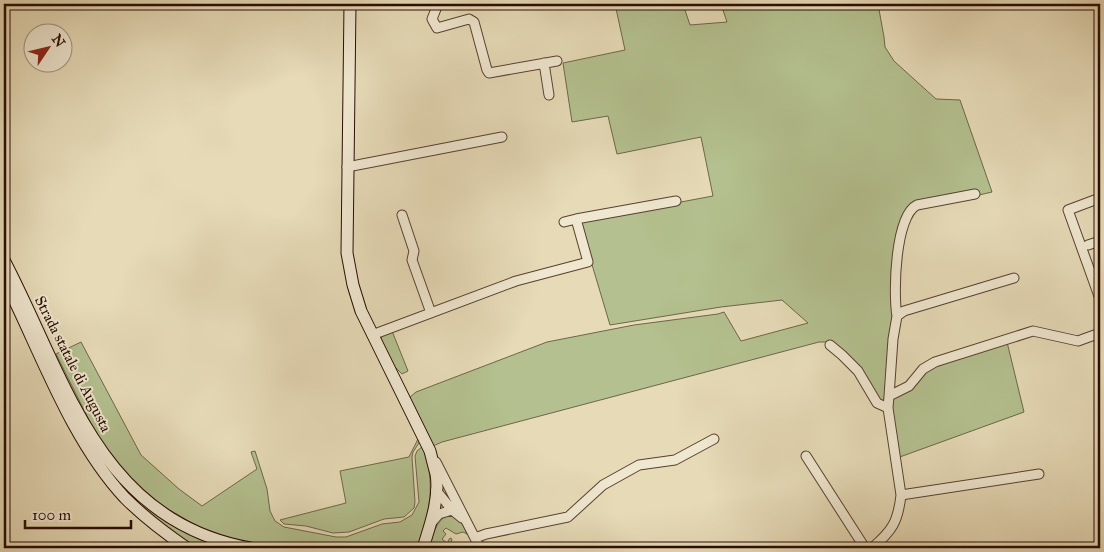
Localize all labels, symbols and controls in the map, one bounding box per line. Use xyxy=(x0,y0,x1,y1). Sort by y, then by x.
north arrow xyxy=(22,22,72,72)
text: N xyxy=(48,31,69,51)
street label: Strada statale di Augusta xyxy=(31,293,115,436)
scale bar xyxy=(25,497,131,529)
text: 100 m xyxy=(32,506,72,524)

